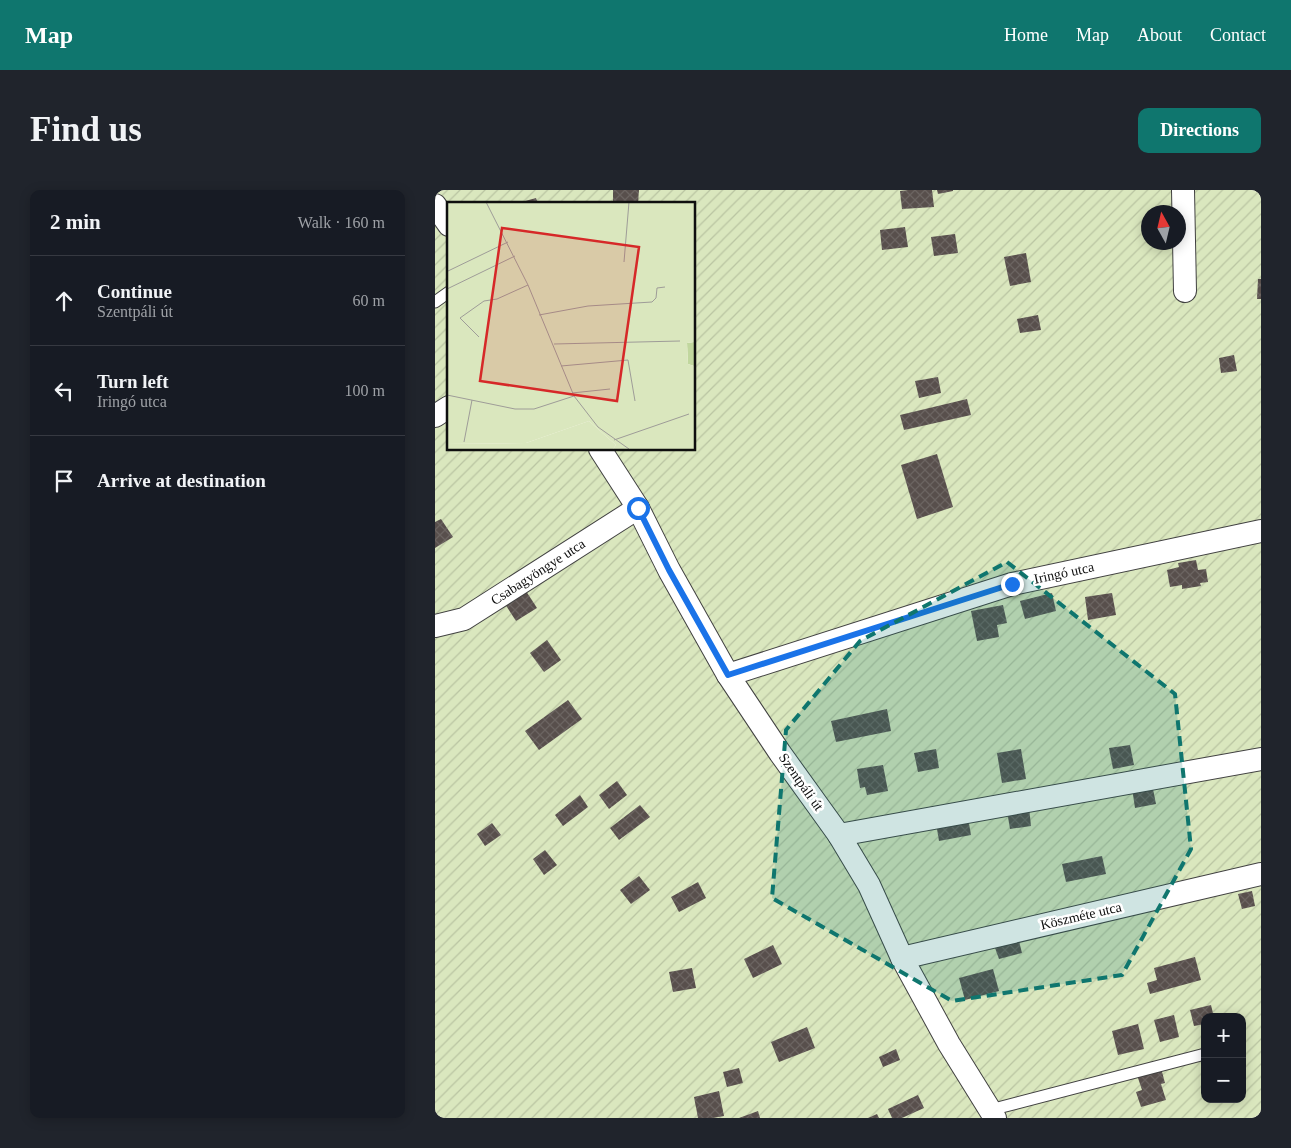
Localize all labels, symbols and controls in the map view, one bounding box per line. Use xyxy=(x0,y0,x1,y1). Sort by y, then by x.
text: Map xyxy=(25,22,73,48)
text: Home xyxy=(1004,25,1048,45)
text: Map xyxy=(1076,25,1109,45)
text: About xyxy=(1137,25,1182,45)
text: Contact xyxy=(1210,25,1266,45)
button: Directions xyxy=(1138,108,1261,153)
text: Find us xyxy=(30,110,142,149)
inset map xyxy=(447,202,695,450)
north arrow xyxy=(1141,205,1186,250)
text: 2 min xyxy=(50,210,101,234)
text: Walk · 160 m xyxy=(298,214,385,231)
text: Continue xyxy=(97,281,172,302)
icon: ahead xyxy=(50,287,78,315)
text: 60 m xyxy=(353,292,385,309)
text: Szentpáli út xyxy=(97,303,173,320)
text: Turn left xyxy=(97,371,169,392)
icon: left xyxy=(50,377,78,405)
text: 100 m xyxy=(345,382,385,399)
text: Iringó utca xyxy=(97,393,167,410)
icon: arrive xyxy=(50,467,78,495)
text: Arrive at destination xyxy=(97,470,266,491)
route start xyxy=(627,497,650,520)
street label: Csabagyöngye utca xyxy=(488,536,589,608)
street label: Iringó utca xyxy=(1033,559,1096,587)
route end xyxy=(1001,573,1024,596)
street label: Szentpáli út xyxy=(776,750,826,814)
street label: Köszméte utca xyxy=(1039,899,1124,933)
map controls xyxy=(1201,1013,1246,1103)
button: + xyxy=(1201,1013,1246,1058)
button: − xyxy=(1201,1058,1246,1103)

